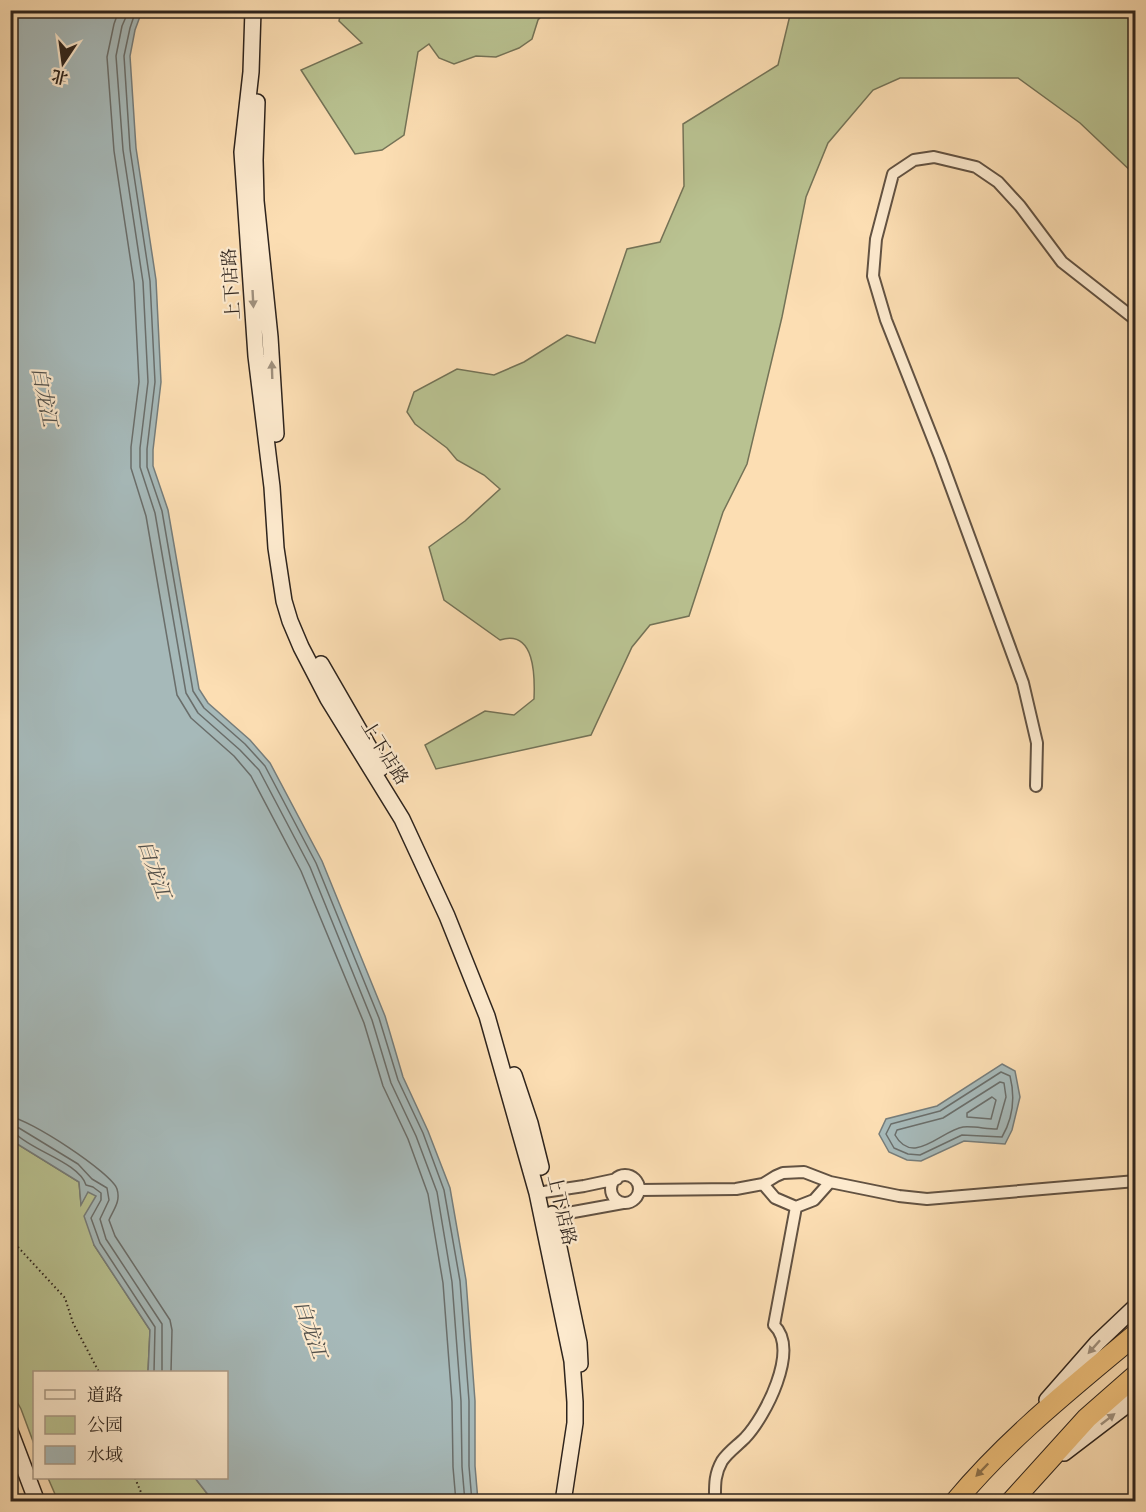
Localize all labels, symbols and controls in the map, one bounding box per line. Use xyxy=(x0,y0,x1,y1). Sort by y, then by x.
north arrow xyxy=(33,33,93,93)
text: 北 xyxy=(50,66,70,87)
street label: 上下店路 xyxy=(219,247,243,321)
one-way arrow xyxy=(249,290,258,309)
one-way arrow xyxy=(267,360,276,379)
water label: 白龙江 xyxy=(27,365,61,431)
street label: 上下店路 xyxy=(357,717,412,788)
water label: 白龙江 xyxy=(134,838,175,904)
street label: 上下店路 xyxy=(544,1172,580,1247)
water label: 白龙江 xyxy=(290,1298,331,1364)
one-way arrow xyxy=(1088,1339,1101,1354)
legend xyxy=(33,1371,228,1479)
text: 道路 xyxy=(87,1385,123,1405)
one-way arrow xyxy=(1100,1412,1116,1425)
text: 公园 xyxy=(87,1416,123,1435)
text: 水域 xyxy=(87,1445,123,1465)
one-way arrow xyxy=(975,1463,989,1478)

